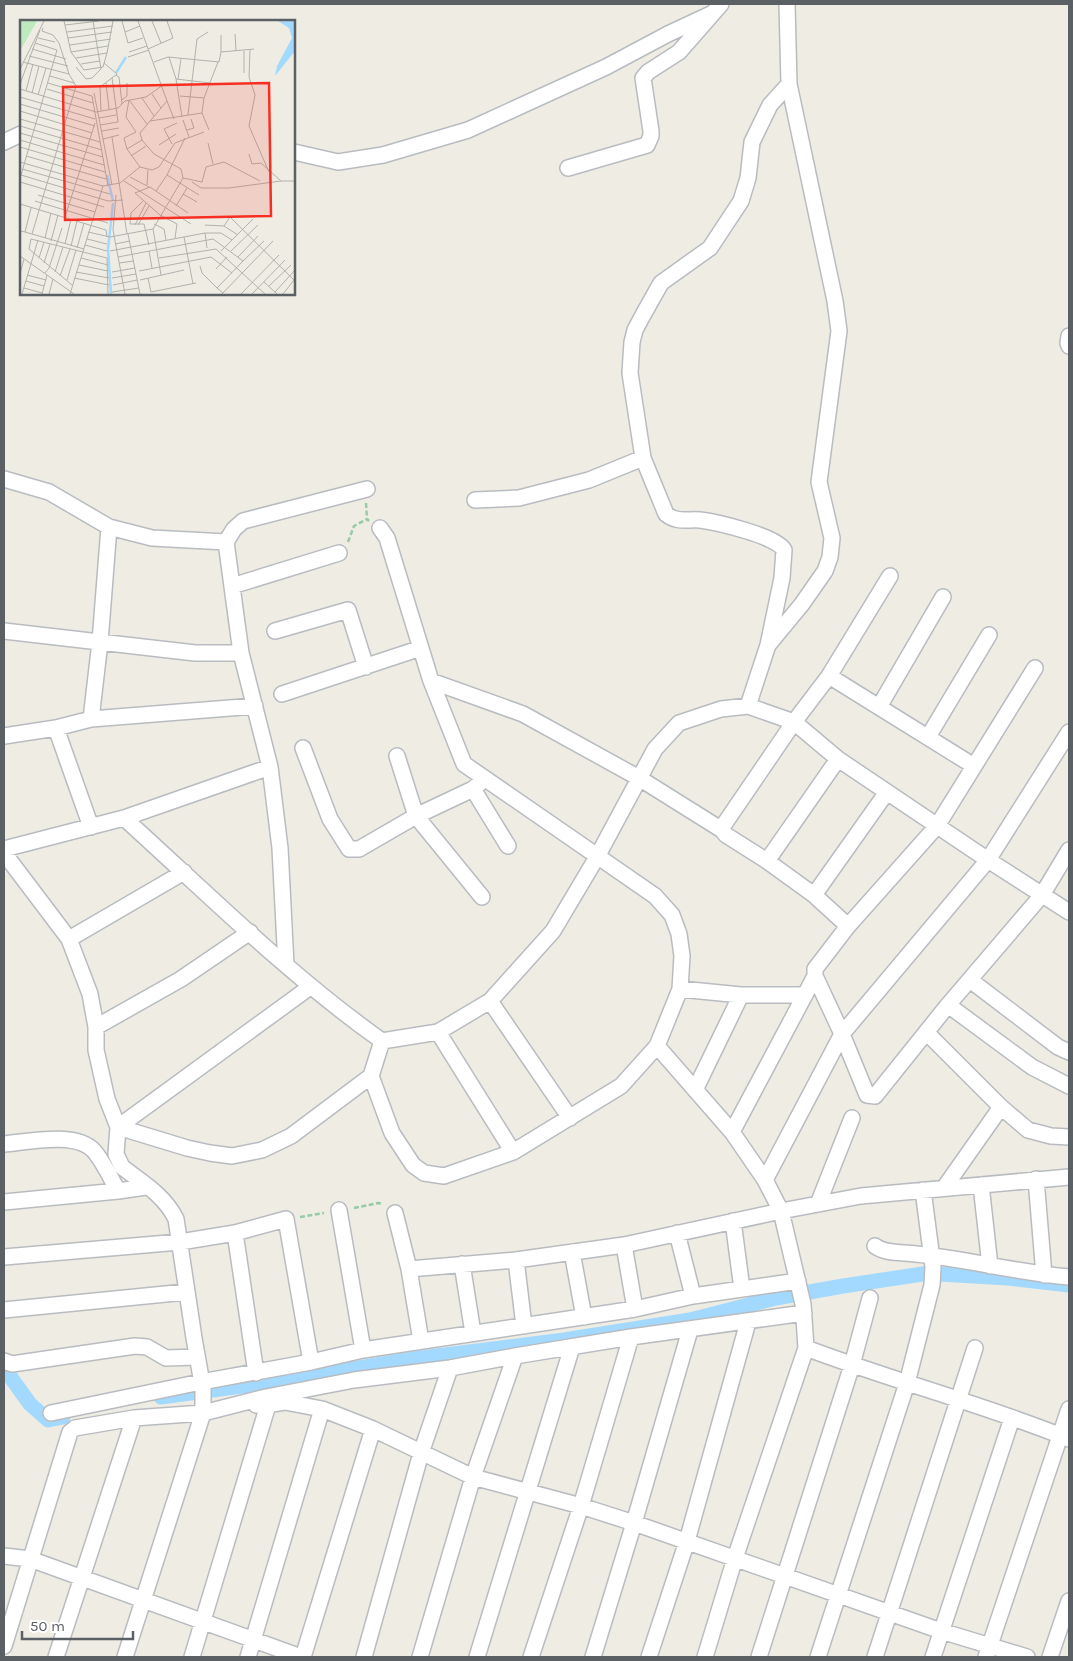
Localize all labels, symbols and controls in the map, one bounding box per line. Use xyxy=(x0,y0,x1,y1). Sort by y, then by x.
inset map xyxy=(20,20,295,295)
scale bar xyxy=(22,1608,134,1640)
text: 50 m xyxy=(30,1617,65,1635)

